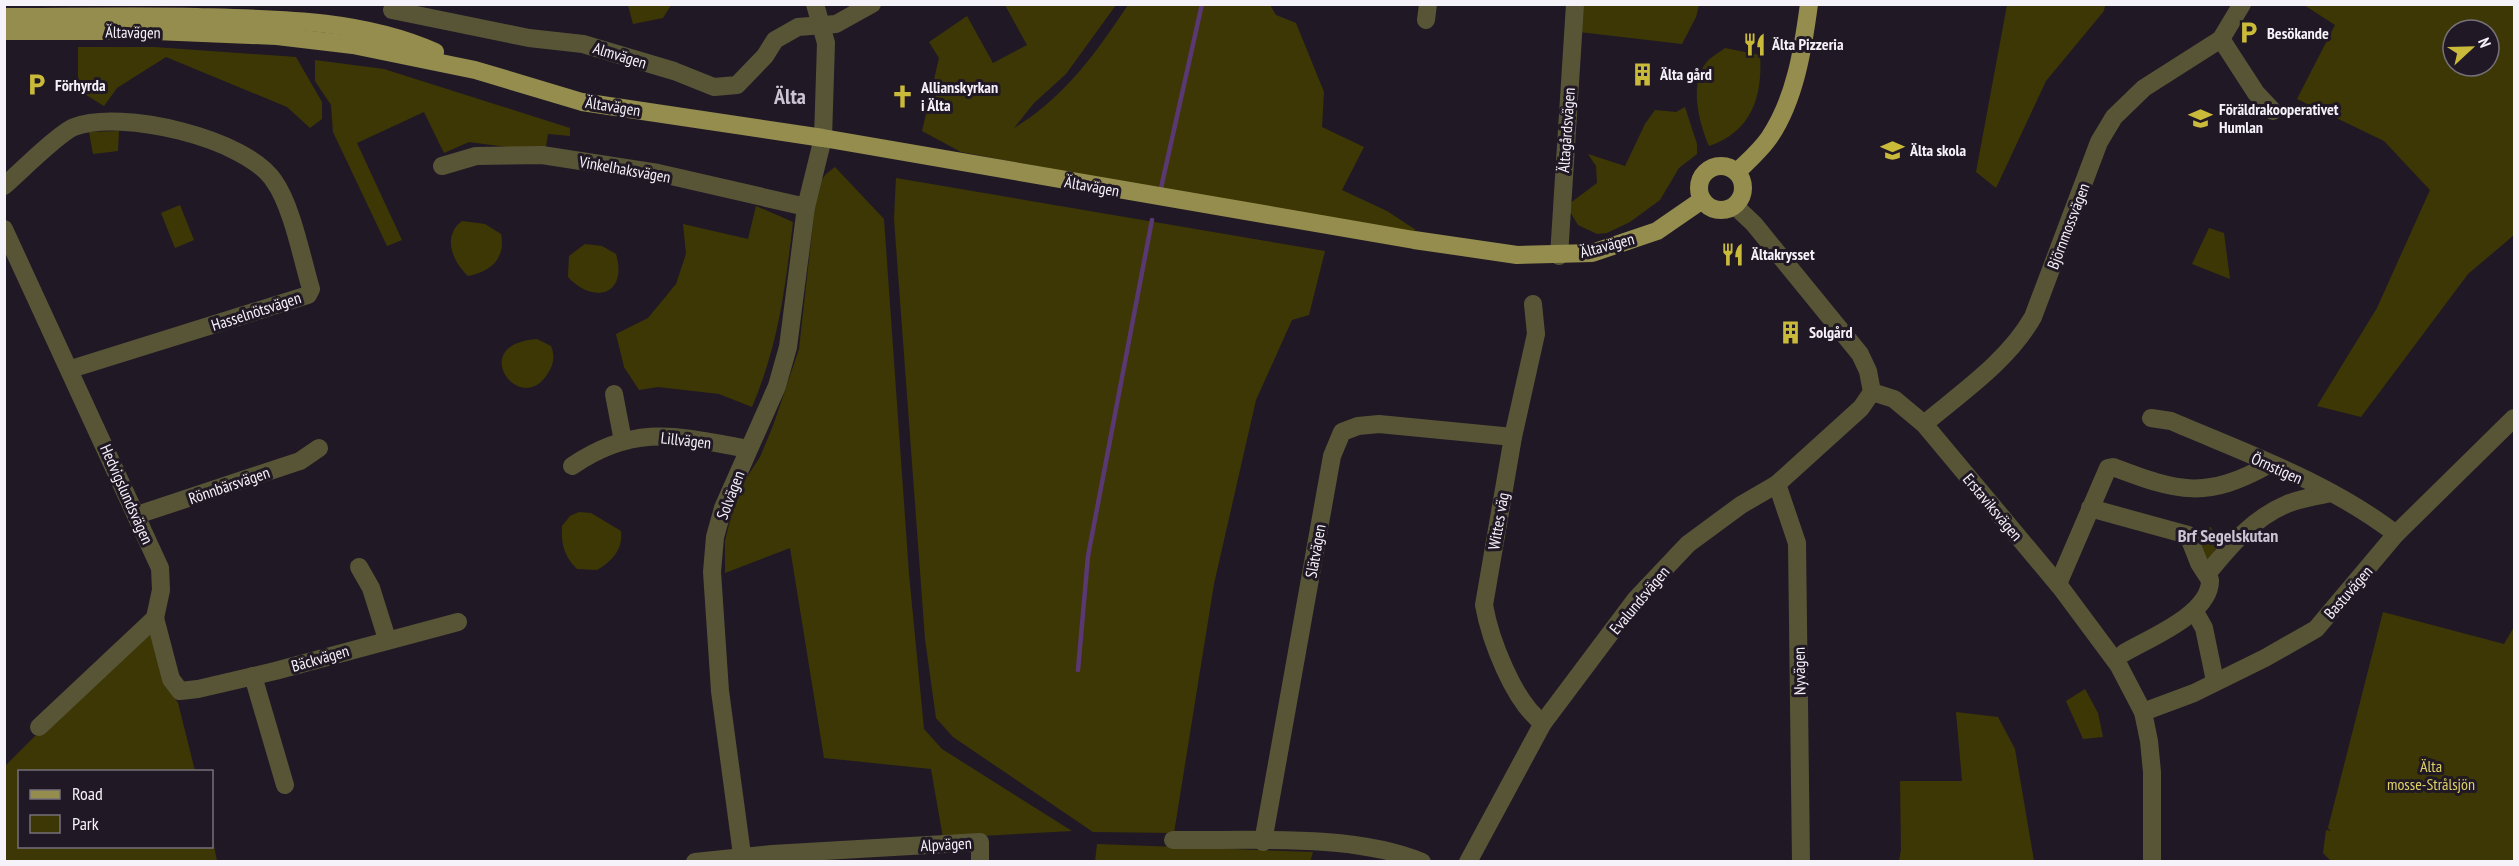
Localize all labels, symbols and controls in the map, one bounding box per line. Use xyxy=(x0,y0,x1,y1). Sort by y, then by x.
north arrow xyxy=(2441,18,2501,78)
parking icon: Besökande xyxy=(2236,20,2262,46)
street label: Ältavägen xyxy=(105,22,161,42)
place label: Besökande xyxy=(2267,23,2329,43)
restaurant icon: Älta Pizzeria xyxy=(1741,31,1767,57)
place label: Älta Pizzeria xyxy=(1771,34,1844,54)
text: N xyxy=(2474,35,2496,50)
street label: Almvägen xyxy=(591,37,649,73)
building icon: Älta gård xyxy=(1629,61,1655,87)
place label: Älta gård xyxy=(1659,64,1712,84)
parking icon: Förhyrda xyxy=(24,72,50,98)
place label: Förhyrda xyxy=(55,75,106,95)
place label: Allianskyrkan i Älta xyxy=(920,77,998,115)
district label: Älta xyxy=(773,82,806,110)
church icon: Allianskyrkan i Älta xyxy=(890,83,916,109)
street label: Ältagårdsvägen xyxy=(1553,87,1579,173)
street label: Ältavägen xyxy=(584,92,642,120)
place label: Föräldrakooperativet Humlan xyxy=(2219,99,2339,137)
school or university icon: Föräldrakooperativet Humlan xyxy=(2188,105,2214,131)
school or university icon: Älta skola xyxy=(1879,137,1905,163)
place label: Älta skola xyxy=(1909,140,1966,160)
street label: Vinkelhaksvägen xyxy=(577,151,672,187)
street label: Ältavägen xyxy=(1063,171,1121,201)
street label: Björnmossvägen xyxy=(2042,180,2094,272)
street label: Ältavägen xyxy=(1578,228,1636,262)
restaurant icon: Ältakrysset xyxy=(1720,241,1746,267)
place label: Ältakrysset xyxy=(1750,244,1815,264)
street label: Hasselnötsvägen xyxy=(209,287,303,335)
building icon: Solgård xyxy=(1778,319,1804,345)
place label: Solgård xyxy=(1809,322,1853,342)
street label: Lillvägen xyxy=(660,427,712,453)
street label: Hedvigslundsvägen xyxy=(96,441,158,547)
street label: Örnstigen xyxy=(2248,448,2306,488)
street label: Rönnbärsvägen xyxy=(186,462,272,508)
street label: Solvägen xyxy=(712,468,748,522)
street label: Erstaviksvägen xyxy=(1959,469,2027,545)
street label: Wittes väg xyxy=(1483,491,1513,551)
street label: Slätvägen xyxy=(1300,522,1330,580)
district label: Brf Segelskutan xyxy=(2178,524,2278,547)
street label: Bastuvägen xyxy=(2320,561,2376,623)
street label: Evalundsvägen xyxy=(1605,562,1673,638)
street label: Bäckvägen xyxy=(289,640,351,676)
street label: Nyvägen xyxy=(1789,647,1809,695)
park label: Älta mosse-Strålsjön xyxy=(2387,756,2475,794)
legend xyxy=(18,770,213,848)
text: Road xyxy=(72,782,103,805)
text: Park xyxy=(72,812,99,835)
street label: Alpvägen xyxy=(920,833,972,855)

